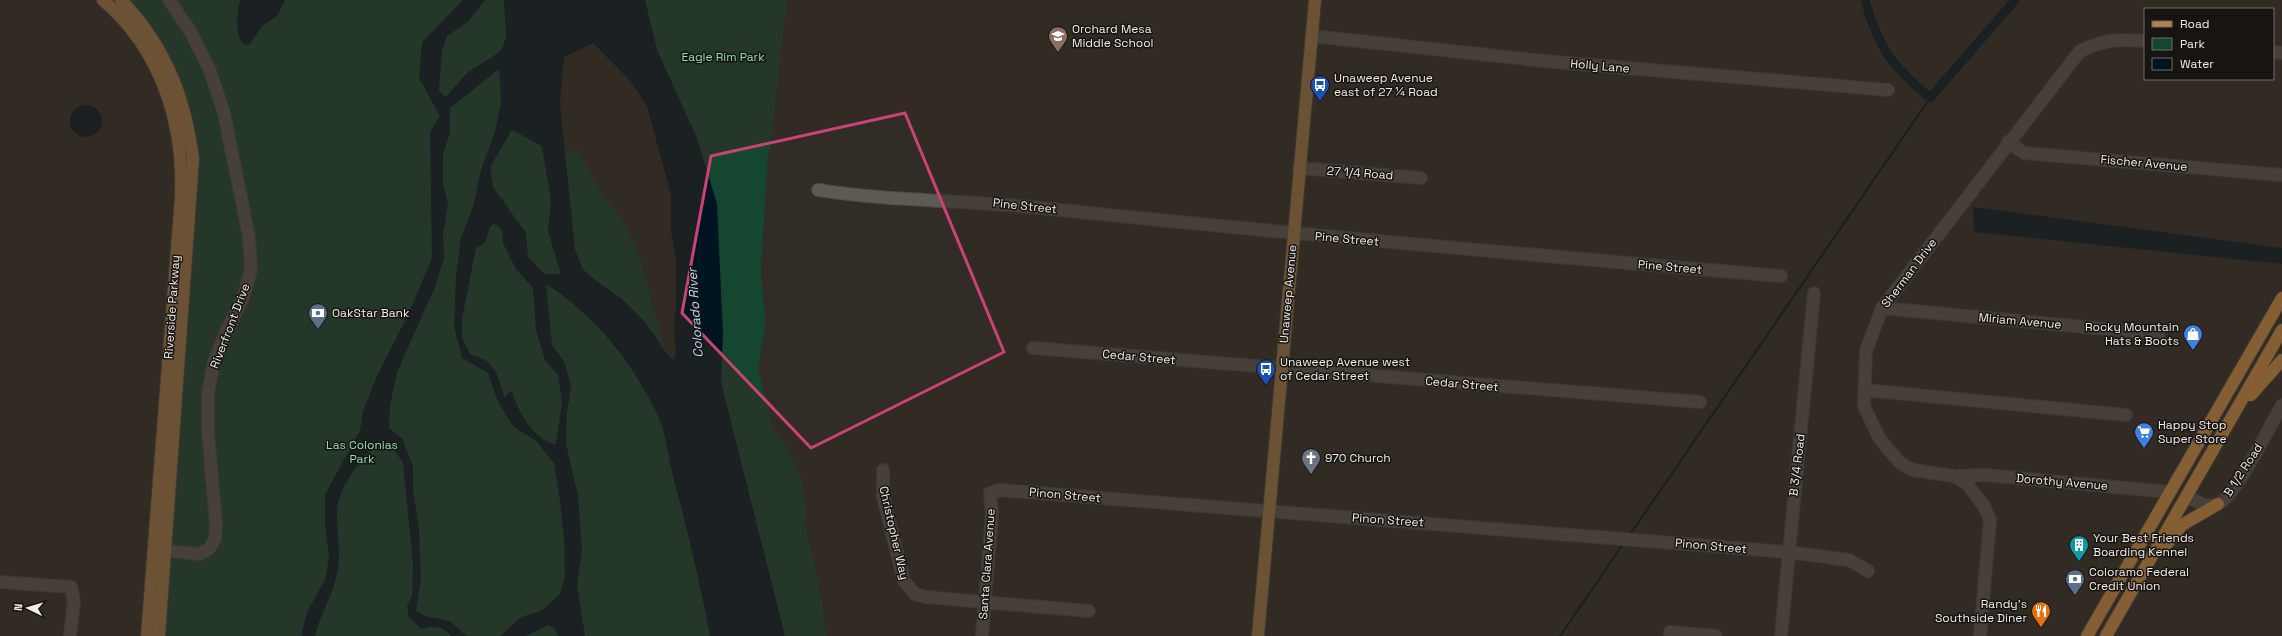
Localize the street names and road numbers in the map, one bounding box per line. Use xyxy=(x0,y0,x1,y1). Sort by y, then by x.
street label: Holly Lane xyxy=(1570,55,1630,77)
street label: Fischer Avenue xyxy=(2100,151,2188,175)
street label: 27 1/4 Road xyxy=(1326,163,1394,183)
street label: Pine Street xyxy=(992,195,1058,217)
street label: Pine Street xyxy=(1314,228,1380,250)
street label: Sherman Drive xyxy=(1878,235,1940,311)
street label: Unaweep Avenue xyxy=(1276,244,1300,344)
street label: Riverside Parkway xyxy=(160,255,184,359)
street label: Pine Street xyxy=(1637,256,1703,278)
street label: Riverfront Drive xyxy=(206,281,254,371)
street label: Miriam Avenue xyxy=(1978,309,2062,333)
street label: Cedar Street xyxy=(1102,346,1176,368)
street label: Cedar Street xyxy=(1425,373,1499,395)
street label: B 3/4 Road xyxy=(1785,433,1809,497)
street label: B 1/2 Road xyxy=(2220,440,2266,500)
street label: Dorothy Avenue xyxy=(2015,470,2109,494)
street label: Pinon Street xyxy=(1028,484,1102,506)
street label: Christopher Way xyxy=(875,485,913,581)
street label: Santa Clara Avenue xyxy=(975,508,999,620)
street label: Pinon Street xyxy=(1352,510,1424,530)
street label: Pinon Street xyxy=(1674,535,1748,557)

